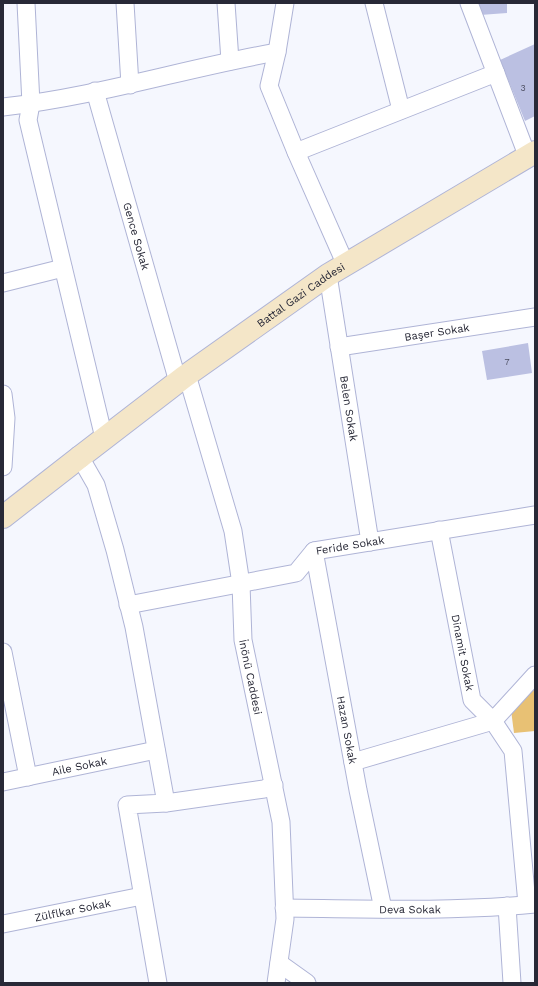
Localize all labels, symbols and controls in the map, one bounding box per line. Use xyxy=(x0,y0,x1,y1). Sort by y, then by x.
house number: 3 xyxy=(520,83,526,93)
street label: Gence Sokak xyxy=(121,201,152,272)
street label: Battal Gazi Caddesi xyxy=(254,260,347,330)
street label: Başer Sokak xyxy=(403,321,470,343)
house number: 7 xyxy=(504,357,510,367)
street label: Belen Sokak xyxy=(337,375,361,442)
street label: Feride Sokak xyxy=(315,533,385,557)
street label: Dinamit Sokak xyxy=(449,613,477,692)
street label: İnönü Caddesi xyxy=(237,638,265,716)
street label: Hazan Sokak xyxy=(334,695,360,765)
street label: Aile Sokak xyxy=(51,754,108,778)
street label: Zülflkar Sokak xyxy=(33,896,112,924)
street label: Deva Sokak xyxy=(379,903,441,916)

